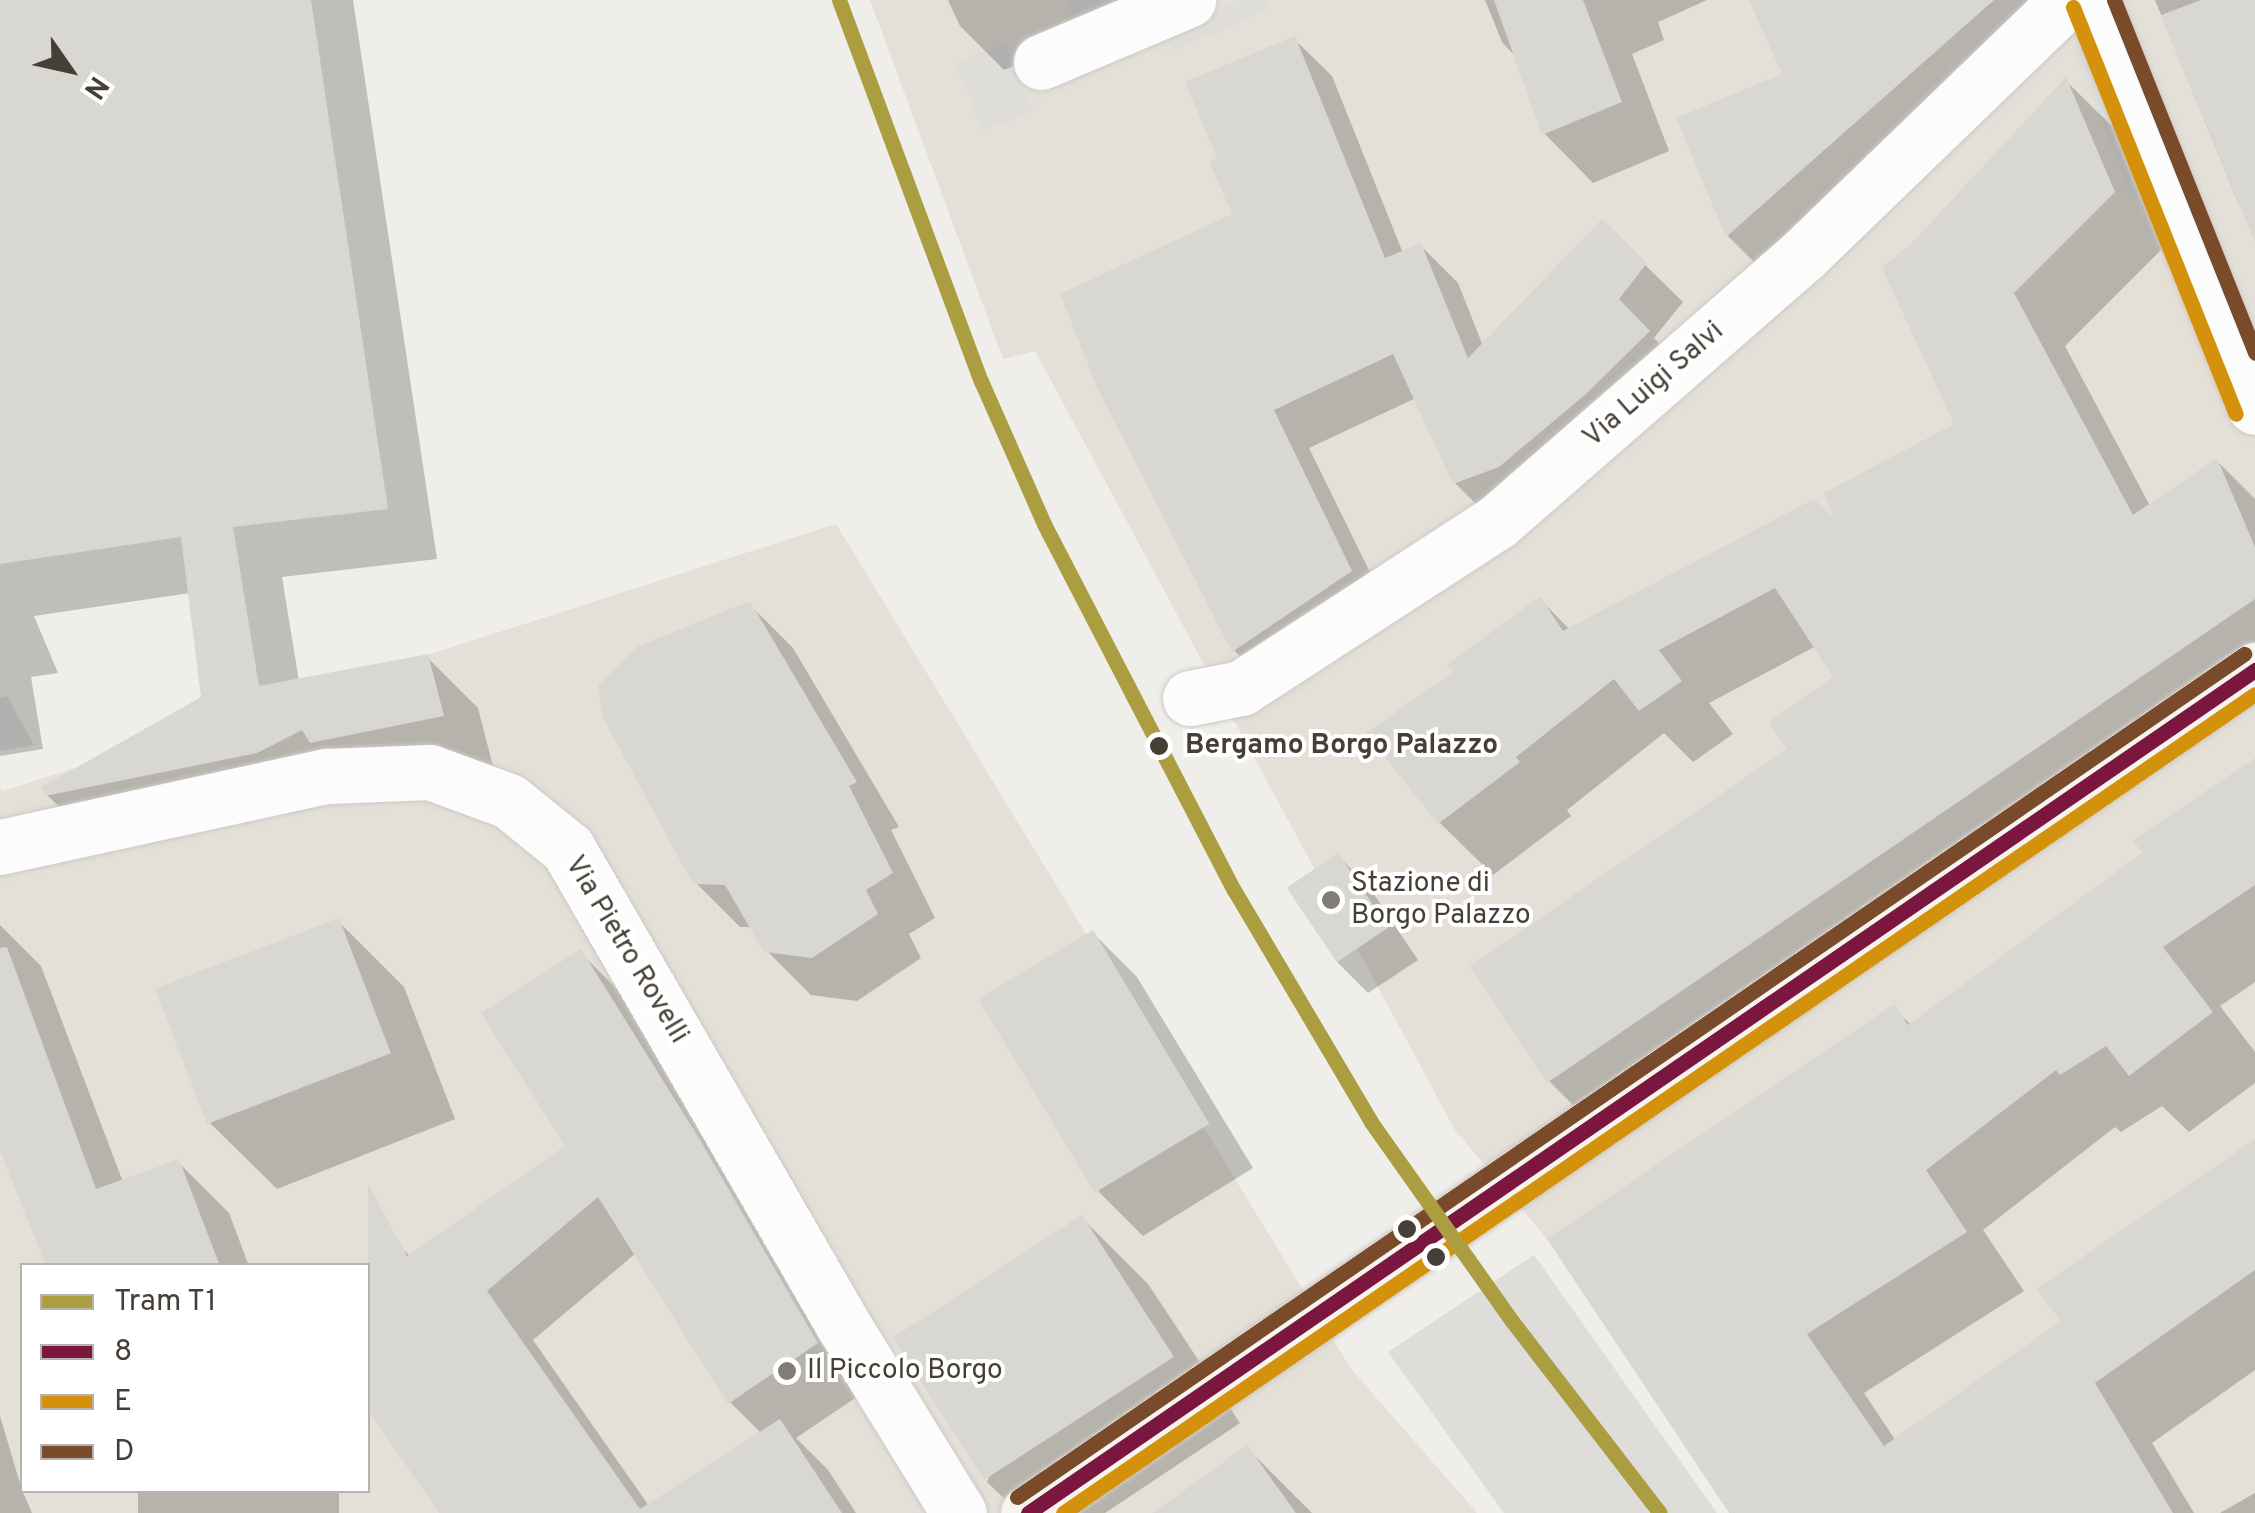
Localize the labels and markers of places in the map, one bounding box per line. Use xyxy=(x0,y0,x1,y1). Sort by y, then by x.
marker: Bergamo Borgo Palazzo xyxy=(1142,729,1176,763)
place label: Bergamo Borgo Palazzo xyxy=(1185,729,1498,763)
place label: Stazione di Borgo Palazzo xyxy=(1351,867,1531,933)
marker: Stazione di Borgo Palazzo xyxy=(1320,889,1342,911)
unlabelled marker xyxy=(1397,1219,1417,1239)
unlabelled marker xyxy=(1426,1247,1446,1267)
place label: Il Piccolo Borgo xyxy=(807,1354,1003,1388)
marker: Il Piccolo Borgo xyxy=(776,1360,798,1382)

